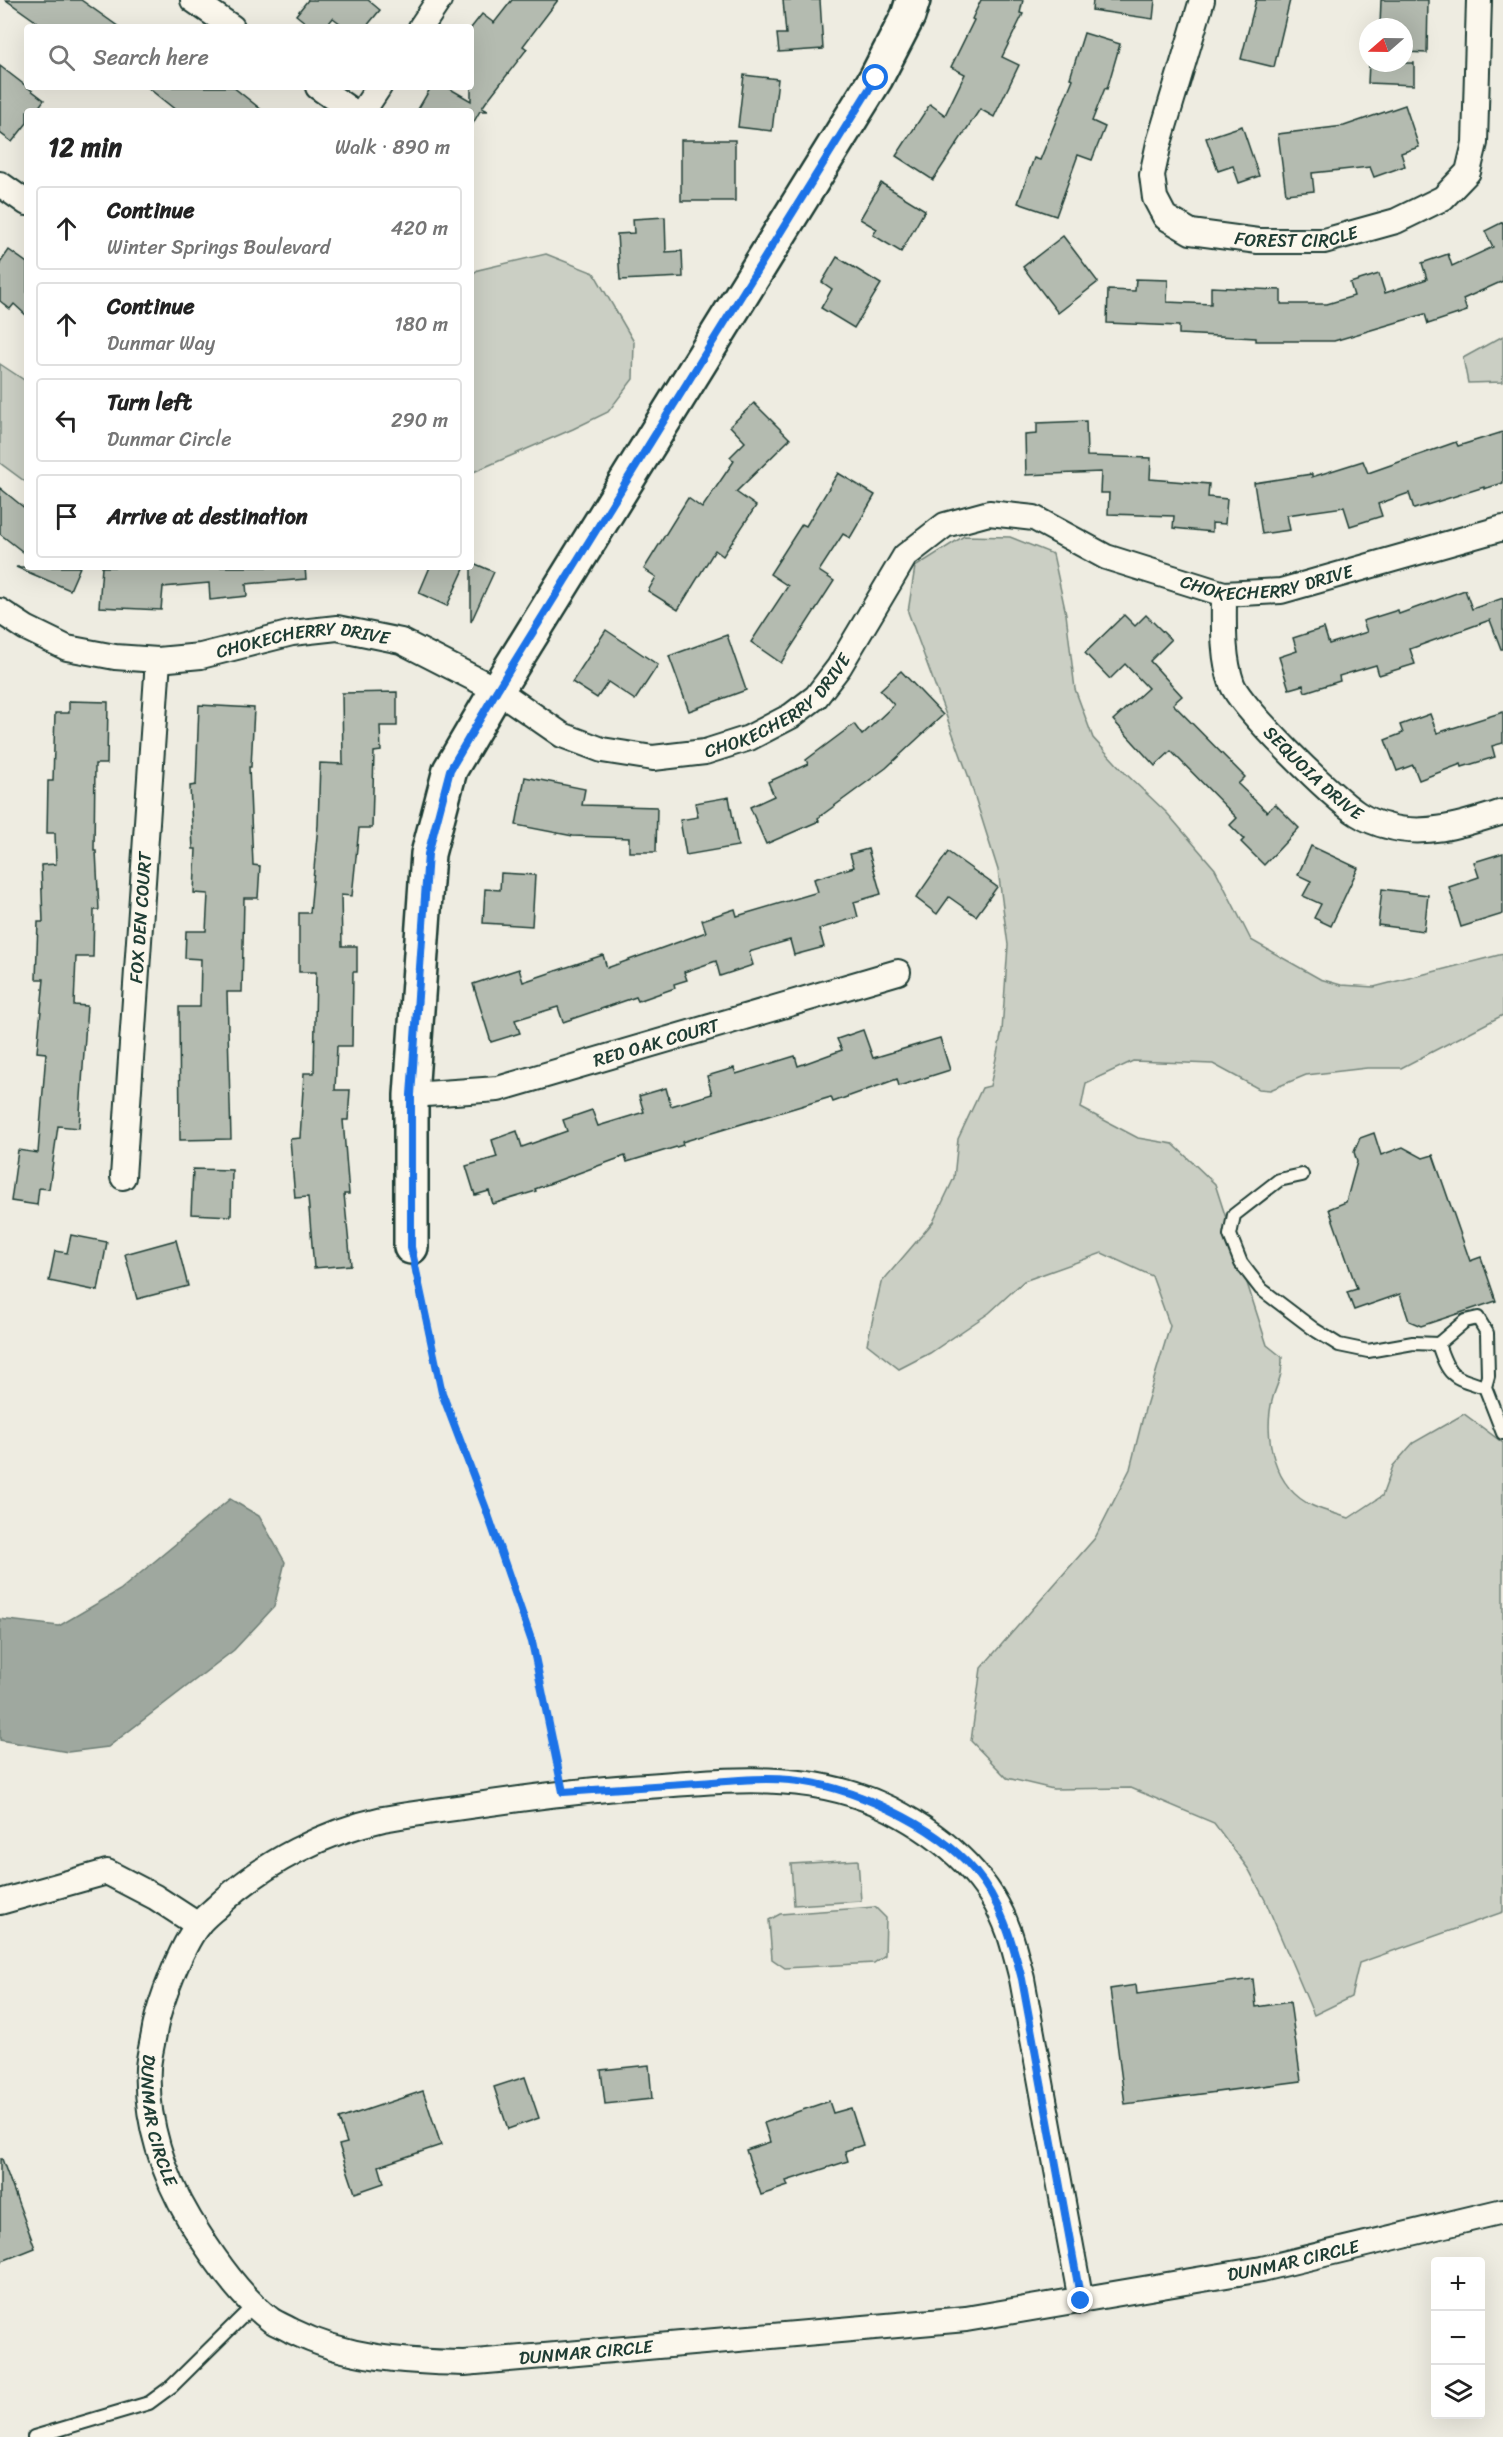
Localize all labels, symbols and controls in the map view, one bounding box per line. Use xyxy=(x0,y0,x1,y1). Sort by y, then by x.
north arrow xyxy=(1359,18,1413,72)
search box xyxy=(24,24,474,90)
text: Search here xyxy=(93,38,209,77)
icon: search xyxy=(45,41,78,74)
route start xyxy=(862,64,888,90)
text: 12 min xyxy=(48,124,122,170)
text: Walk · 890 m xyxy=(335,130,450,165)
text: Continue xyxy=(107,191,195,230)
text: 420 m xyxy=(391,211,448,246)
icon: ahead xyxy=(50,212,83,245)
street label: FOREST CIRCLE xyxy=(1233,216,1363,257)
text: Winter Springs Boulevard xyxy=(107,230,330,265)
text: Continue xyxy=(107,287,195,326)
text: 180 m xyxy=(394,307,448,342)
icon: ahead xyxy=(50,308,83,341)
text: Dunmar Way xyxy=(107,326,215,361)
text: Turn left xyxy=(107,383,192,422)
text: 290 m xyxy=(391,403,448,438)
icon: left xyxy=(50,404,83,437)
text: Dunmar Circle xyxy=(107,422,231,457)
text: Arrive at destination xyxy=(107,497,308,536)
icon: arrive xyxy=(50,500,83,533)
street label: CHOKECHERRY DRIVE xyxy=(1176,555,1358,610)
street label: CHOKECHERRY DRIVE xyxy=(213,612,393,668)
street label: CHOKECHERRY DRIVE xyxy=(700,646,860,767)
street label: SEQUOIA DRIVE xyxy=(1255,718,1371,830)
street label: FOX DEN COURT xyxy=(120,850,161,984)
street label: RED OAK COURT xyxy=(589,1009,724,1076)
street label: DUNMAR CIRCLE xyxy=(132,2052,187,2193)
street label: DUNMAR CIRCLE xyxy=(1225,2230,1363,2291)
map controls xyxy=(1431,2257,1485,2419)
button: + xyxy=(1431,2257,1485,2311)
route end xyxy=(1067,2287,1093,2313)
button: − xyxy=(1431,2311,1485,2365)
street label: DUNMAR CIRCLE xyxy=(518,2330,655,2374)
button: layers xyxy=(1431,2365,1485,2419)

